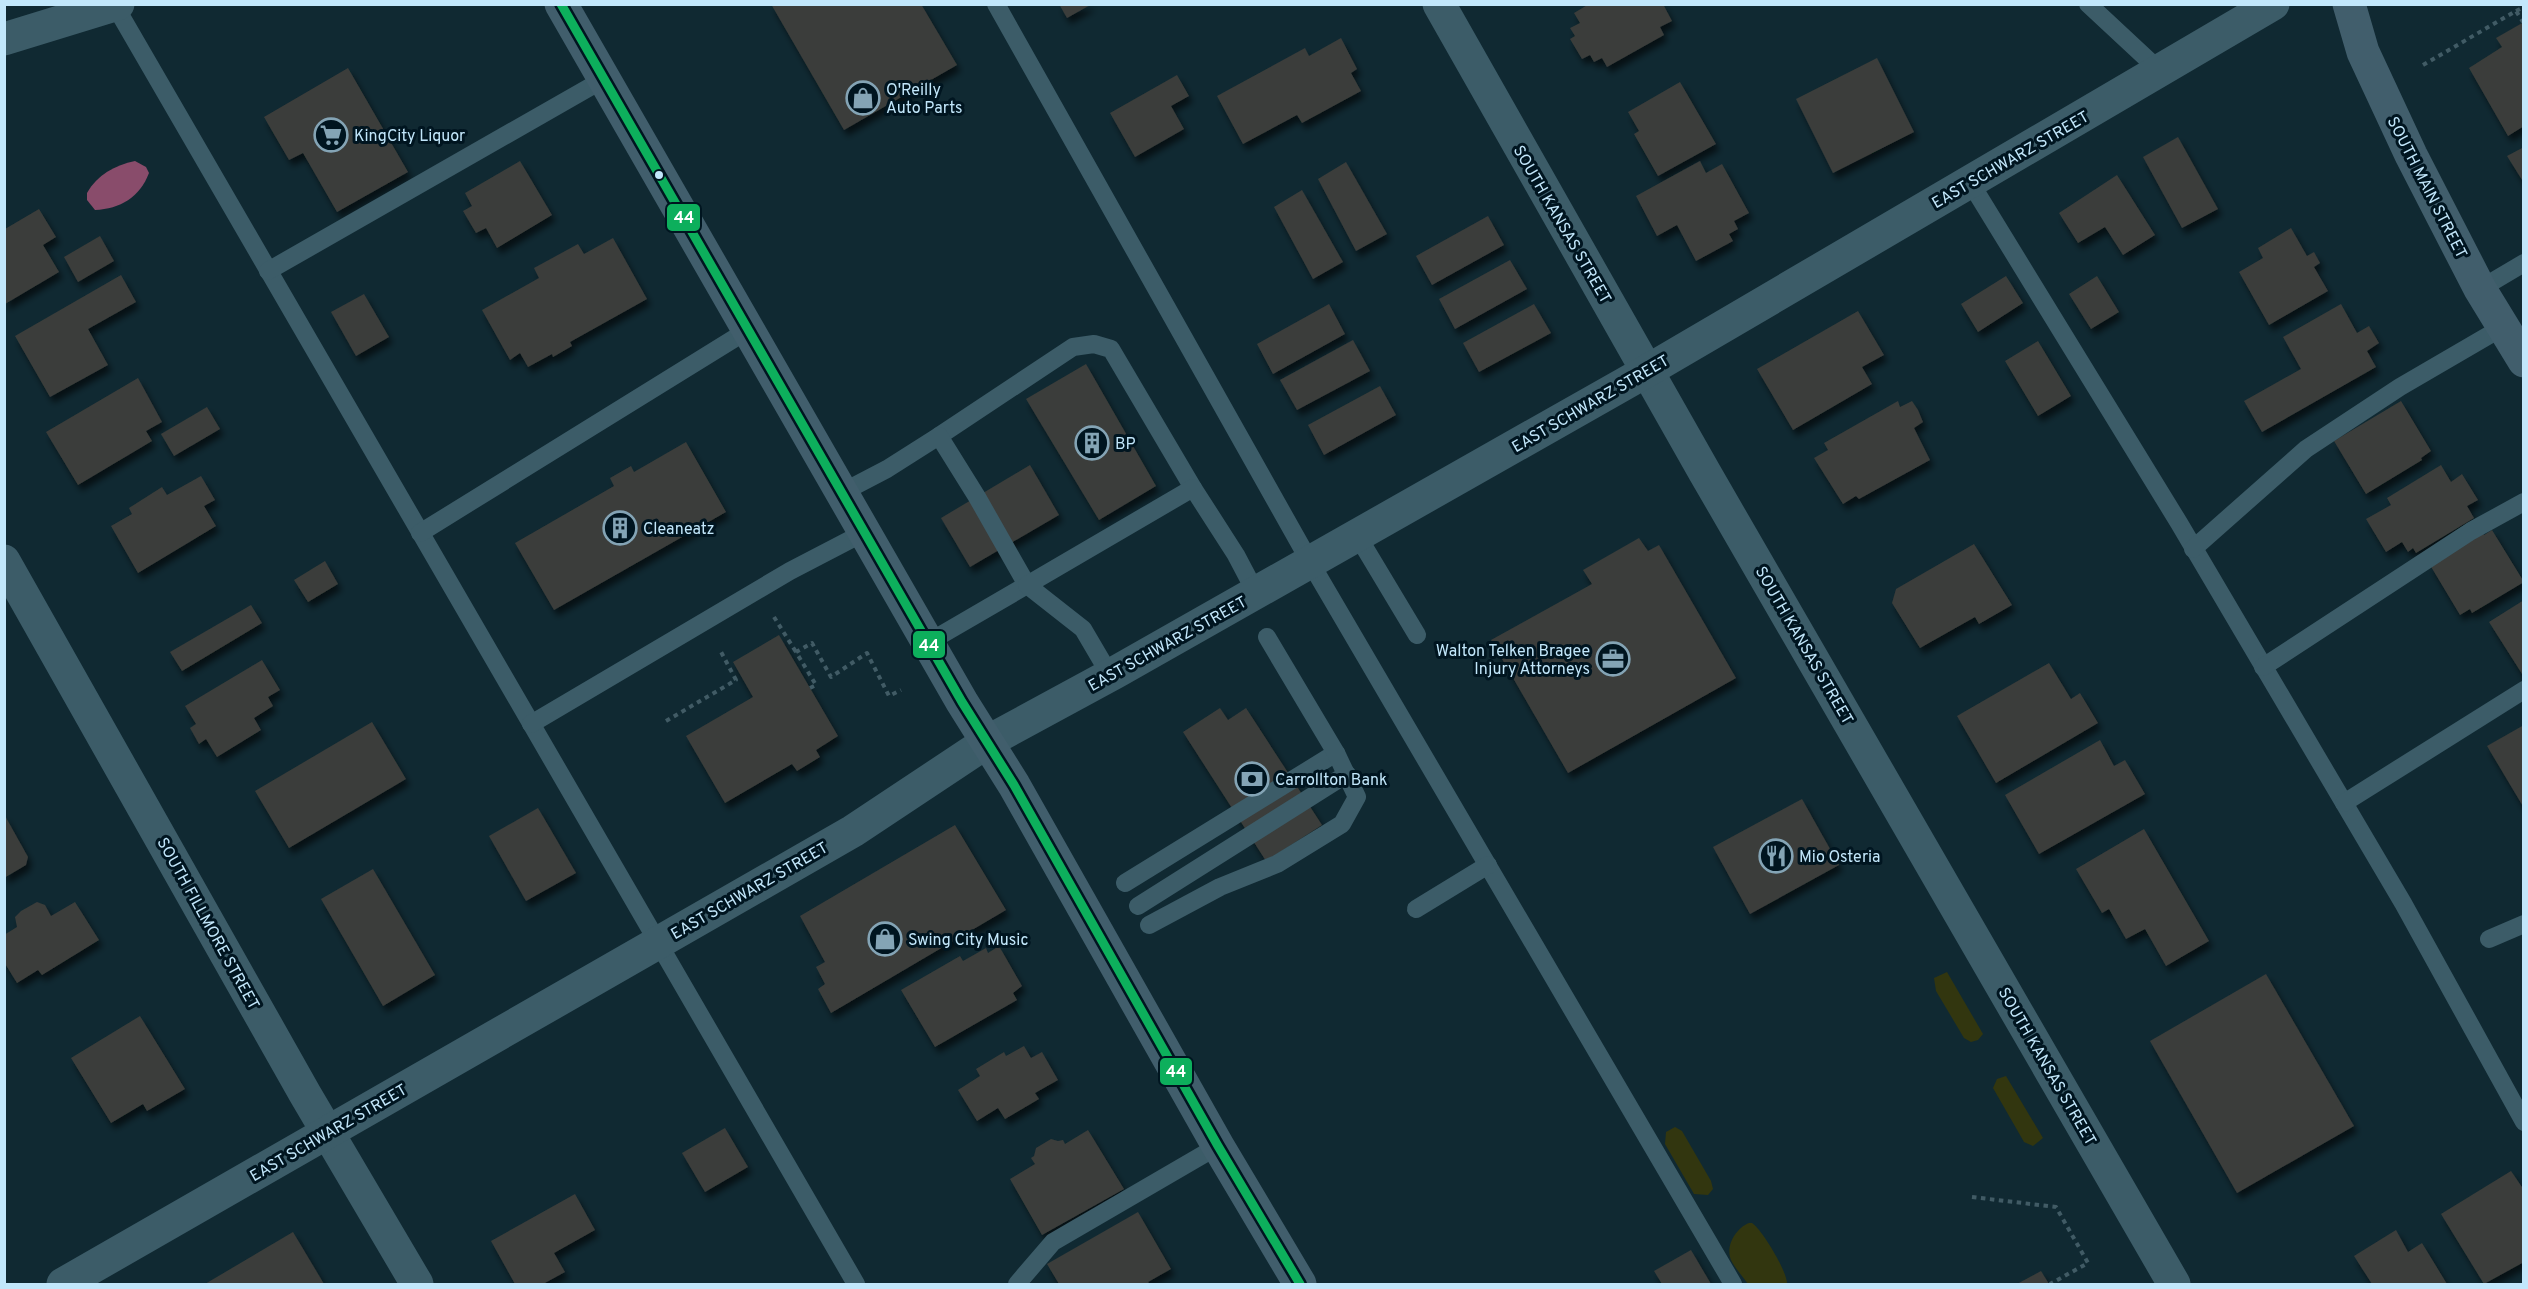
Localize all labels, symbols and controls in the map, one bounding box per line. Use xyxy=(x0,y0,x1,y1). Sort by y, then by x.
shop icon: O'Reilly Auto Parts xyxy=(845,80,881,116)
place label: O'Reilly Auto Parts xyxy=(886,81,963,119)
street label: EAST SCHWARZ STREET xyxy=(1929,108,2093,214)
street label: SOUTH MAIN STREET xyxy=(2382,114,2471,262)
supermarket icon: KingCity Liquor xyxy=(313,117,349,153)
place label: KingCity Liquor xyxy=(354,127,465,147)
street label: SOUTH KANSAS STREET xyxy=(1508,142,1615,308)
unlabelled marker xyxy=(653,169,665,181)
line badge: 44 xyxy=(666,203,701,232)
text: 44 xyxy=(674,209,694,229)
street label: EAST SCHWARZ STREET xyxy=(1509,352,1673,458)
building icon: BP xyxy=(1074,425,1110,461)
place label: BP xyxy=(1115,435,1136,455)
building icon: Cleaneatz xyxy=(602,510,638,546)
place label: Cleaneatz xyxy=(643,520,715,540)
street label: SOUTH KANSAS STREET xyxy=(1750,563,1857,729)
street label: EAST SCHWARZ STREET xyxy=(1085,593,1251,697)
line badge: 44 xyxy=(912,630,946,659)
text: 44 xyxy=(919,637,939,657)
office icon: Walton Telken Bragee Injury Attorneys xyxy=(1595,641,1631,677)
place label: Walton Telken Bragee Injury Attorneys xyxy=(1436,642,1590,680)
bank icon: Carrollton Bank xyxy=(1234,761,1270,797)
place label: Carrollton Bank xyxy=(1275,771,1388,791)
street label: SOUTH FILLMORE STREET xyxy=(152,834,263,1014)
restaurant icon: Mio Osteria xyxy=(1758,838,1794,874)
street label: EAST SCHWARZ STREET xyxy=(668,839,832,945)
place label: Mio Osteria xyxy=(1799,848,1881,868)
shop icon: Swing City Music xyxy=(867,921,903,957)
place label: Swing City Music xyxy=(908,931,1028,951)
street label: SOUTH KANSAS STREET xyxy=(1993,984,2100,1150)
line badge: 44 xyxy=(1159,1057,1193,1086)
text: 44 xyxy=(1166,1063,1186,1083)
street label: EAST SCHWARZ STREET xyxy=(247,1081,411,1187)

